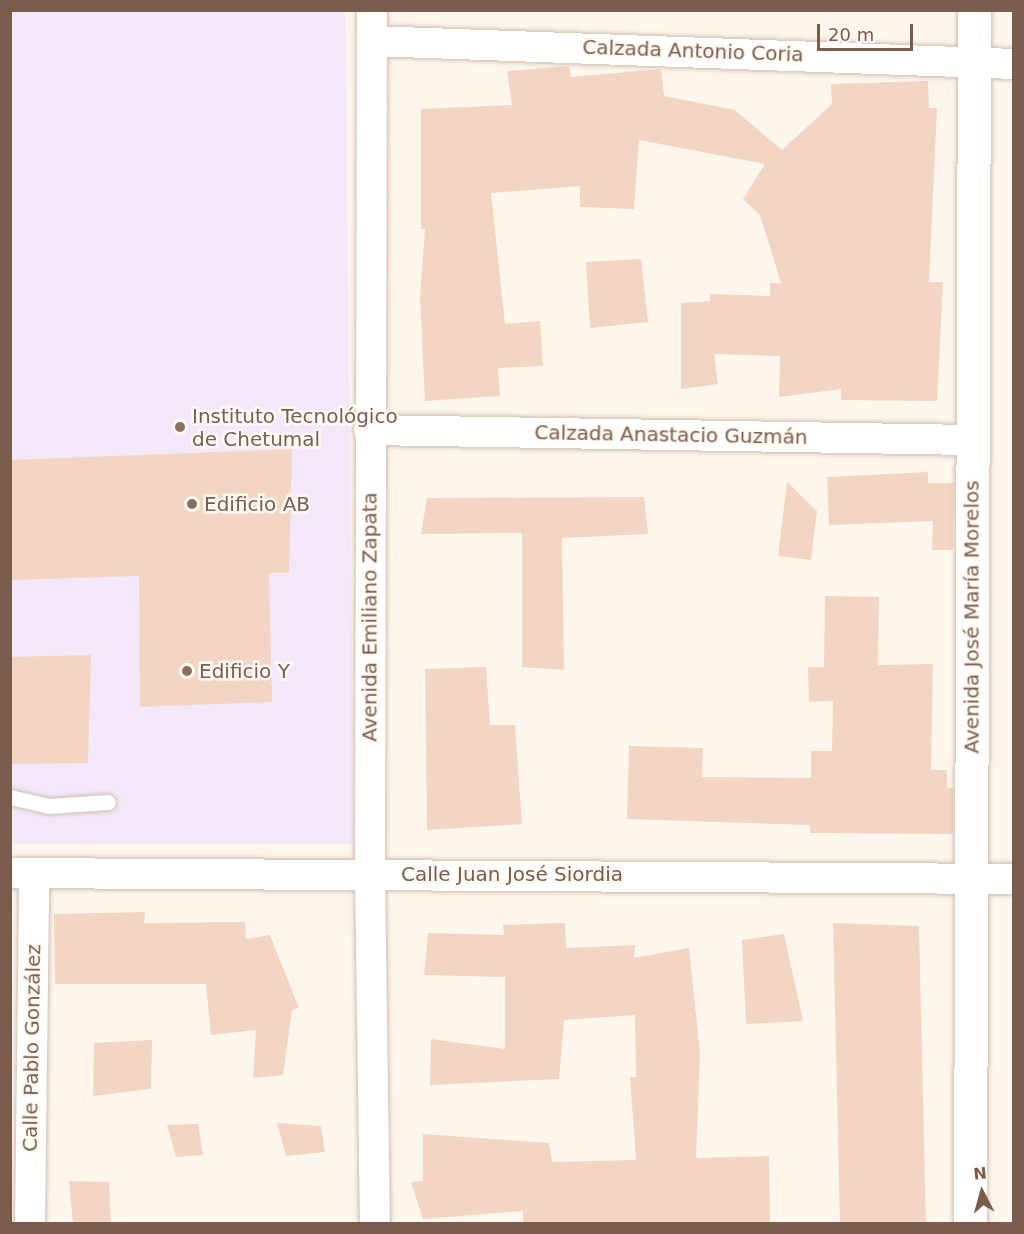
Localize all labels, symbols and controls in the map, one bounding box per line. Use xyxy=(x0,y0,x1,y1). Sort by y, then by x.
scale bar xyxy=(820,12,916,50)
text: 20 m xyxy=(828,24,874,45)
street label: Calzada Antonio Coria xyxy=(582,35,804,67)
place label: Instituto Tecnológico de Chetumal xyxy=(192,404,398,451)
marker: Instituto Tecnológico de Chetumal xyxy=(173,420,187,434)
street label: Calzada Anastacio Guzmán xyxy=(534,421,808,449)
street label: Avenida José María Morelos xyxy=(960,480,984,754)
place label: Edificio AB xyxy=(204,492,310,516)
street label: Avenida Emiliano Zapata xyxy=(358,492,382,742)
marker: Edificio AB xyxy=(185,497,199,511)
place label: Edificio Y xyxy=(199,659,290,683)
marker: Edificio Y xyxy=(180,664,194,678)
street label: Calle Juan José Siordia xyxy=(401,862,623,886)
street label: Calle Pablo González xyxy=(18,944,46,1152)
north arrow xyxy=(952,1162,1012,1222)
text: N xyxy=(972,1163,988,1184)

